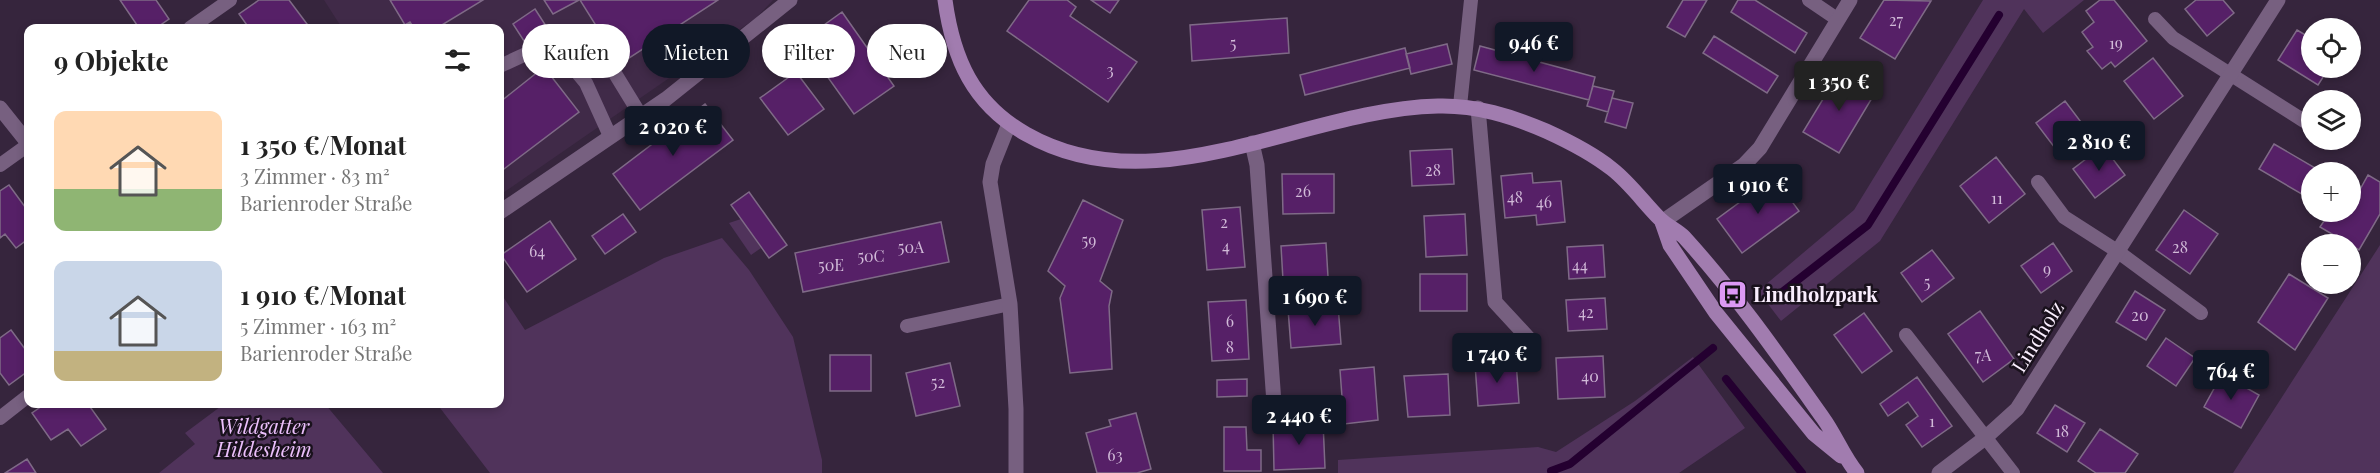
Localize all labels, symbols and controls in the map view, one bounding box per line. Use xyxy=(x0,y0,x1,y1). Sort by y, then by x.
house number: 27 xyxy=(1889,9,1904,30)
map controls xyxy=(2301,18,2361,294)
button: locate xyxy=(2301,18,2361,78)
pin: 946 € xyxy=(1492,22,1576,73)
chip: Kaufen xyxy=(522,24,630,78)
chip: Mieten xyxy=(642,24,750,78)
chip: Filter xyxy=(762,24,855,78)
chip: Neu xyxy=(867,24,947,78)
text: 946 € xyxy=(1509,28,1559,55)
house number: 5 xyxy=(1230,32,1236,53)
house number: 19 xyxy=(2109,32,2123,53)
text: 9 Objekte xyxy=(54,43,169,78)
icon: filters xyxy=(441,44,474,77)
house number: 3 xyxy=(1106,59,1114,80)
pin: 1 350 € xyxy=(1784,61,1894,112)
text: 1 350 € xyxy=(1808,67,1870,94)
button: layers xyxy=(2301,90,2361,150)
pin: 2 020 € xyxy=(618,106,728,157)
text: 2 020 € xyxy=(639,112,707,139)
pin: 2 810 € xyxy=(2044,121,2154,172)
text: 1 350 €/Monat xyxy=(240,127,406,162)
text: 2 810 € xyxy=(2067,127,2131,154)
icon: home xyxy=(102,135,174,207)
house number: 28 xyxy=(1425,159,1441,180)
text: 3 Zimmer · 83 m² xyxy=(240,162,390,189)
button: + xyxy=(2301,162,2361,222)
pin: 1 910 € xyxy=(1703,164,1813,215)
text: 1 910 € xyxy=(1727,170,1789,197)
house number: 26 xyxy=(1295,180,1311,201)
house number: 48 xyxy=(1507,186,1523,207)
house number: 11 xyxy=(1991,187,2003,208)
text: Barienroder Straße xyxy=(240,189,412,216)
house number: 46 xyxy=(1536,191,1552,212)
house number: 2 xyxy=(1220,211,1228,232)
house number: 59 xyxy=(1082,229,1096,250)
button: − xyxy=(2301,234,2361,294)
house number: 4 xyxy=(1222,235,1230,256)
house number: 50A xyxy=(898,236,925,257)
house number: 28 xyxy=(2172,236,2188,257)
house number: 64 xyxy=(529,240,545,261)
house number: 50C xyxy=(857,245,885,266)
house number: 50E xyxy=(818,254,844,275)
house number: 44 xyxy=(1572,254,1588,275)
house number: 9 xyxy=(2043,258,2051,279)
house number: 5 xyxy=(1924,271,1930,292)
pin: 1 690 € xyxy=(1260,276,1370,327)
text: 1 910 €/Monat xyxy=(240,277,406,312)
bus stop icon: Lindholzpark xyxy=(1716,279,1748,311)
place label: Lindholzpark xyxy=(1753,280,1878,307)
text: 1 690 € xyxy=(1283,282,1347,309)
icon: home xyxy=(102,285,174,357)
street label: Lindholz xyxy=(2004,296,2069,377)
house number: 42 xyxy=(1578,301,1594,322)
house number: 20 xyxy=(2131,304,2149,325)
house number: 6 xyxy=(1226,310,1234,331)
text: 5 Zimmer · 163 m² xyxy=(240,312,396,339)
pin: 1 740 € xyxy=(1442,333,1552,384)
house number: 8 xyxy=(1226,336,1234,357)
text: Barienroder Straße xyxy=(240,339,412,366)
text: 1 740 € xyxy=(1466,339,1528,366)
house number: 7A xyxy=(1975,344,1992,365)
pin: 764 € xyxy=(2189,350,2273,401)
text: 764 € xyxy=(2207,356,2255,383)
house number: 40 xyxy=(1581,365,1599,386)
house number: 52 xyxy=(931,371,945,392)
pin: 2 440 € xyxy=(1244,395,1354,446)
text: 2 440 € xyxy=(1266,401,1332,428)
house number: 1 xyxy=(1929,410,1935,431)
park label: Wildgatter Hildesheim xyxy=(215,412,312,462)
house number: 18 xyxy=(2055,420,2069,441)
house number: 63 xyxy=(1107,444,1123,465)

